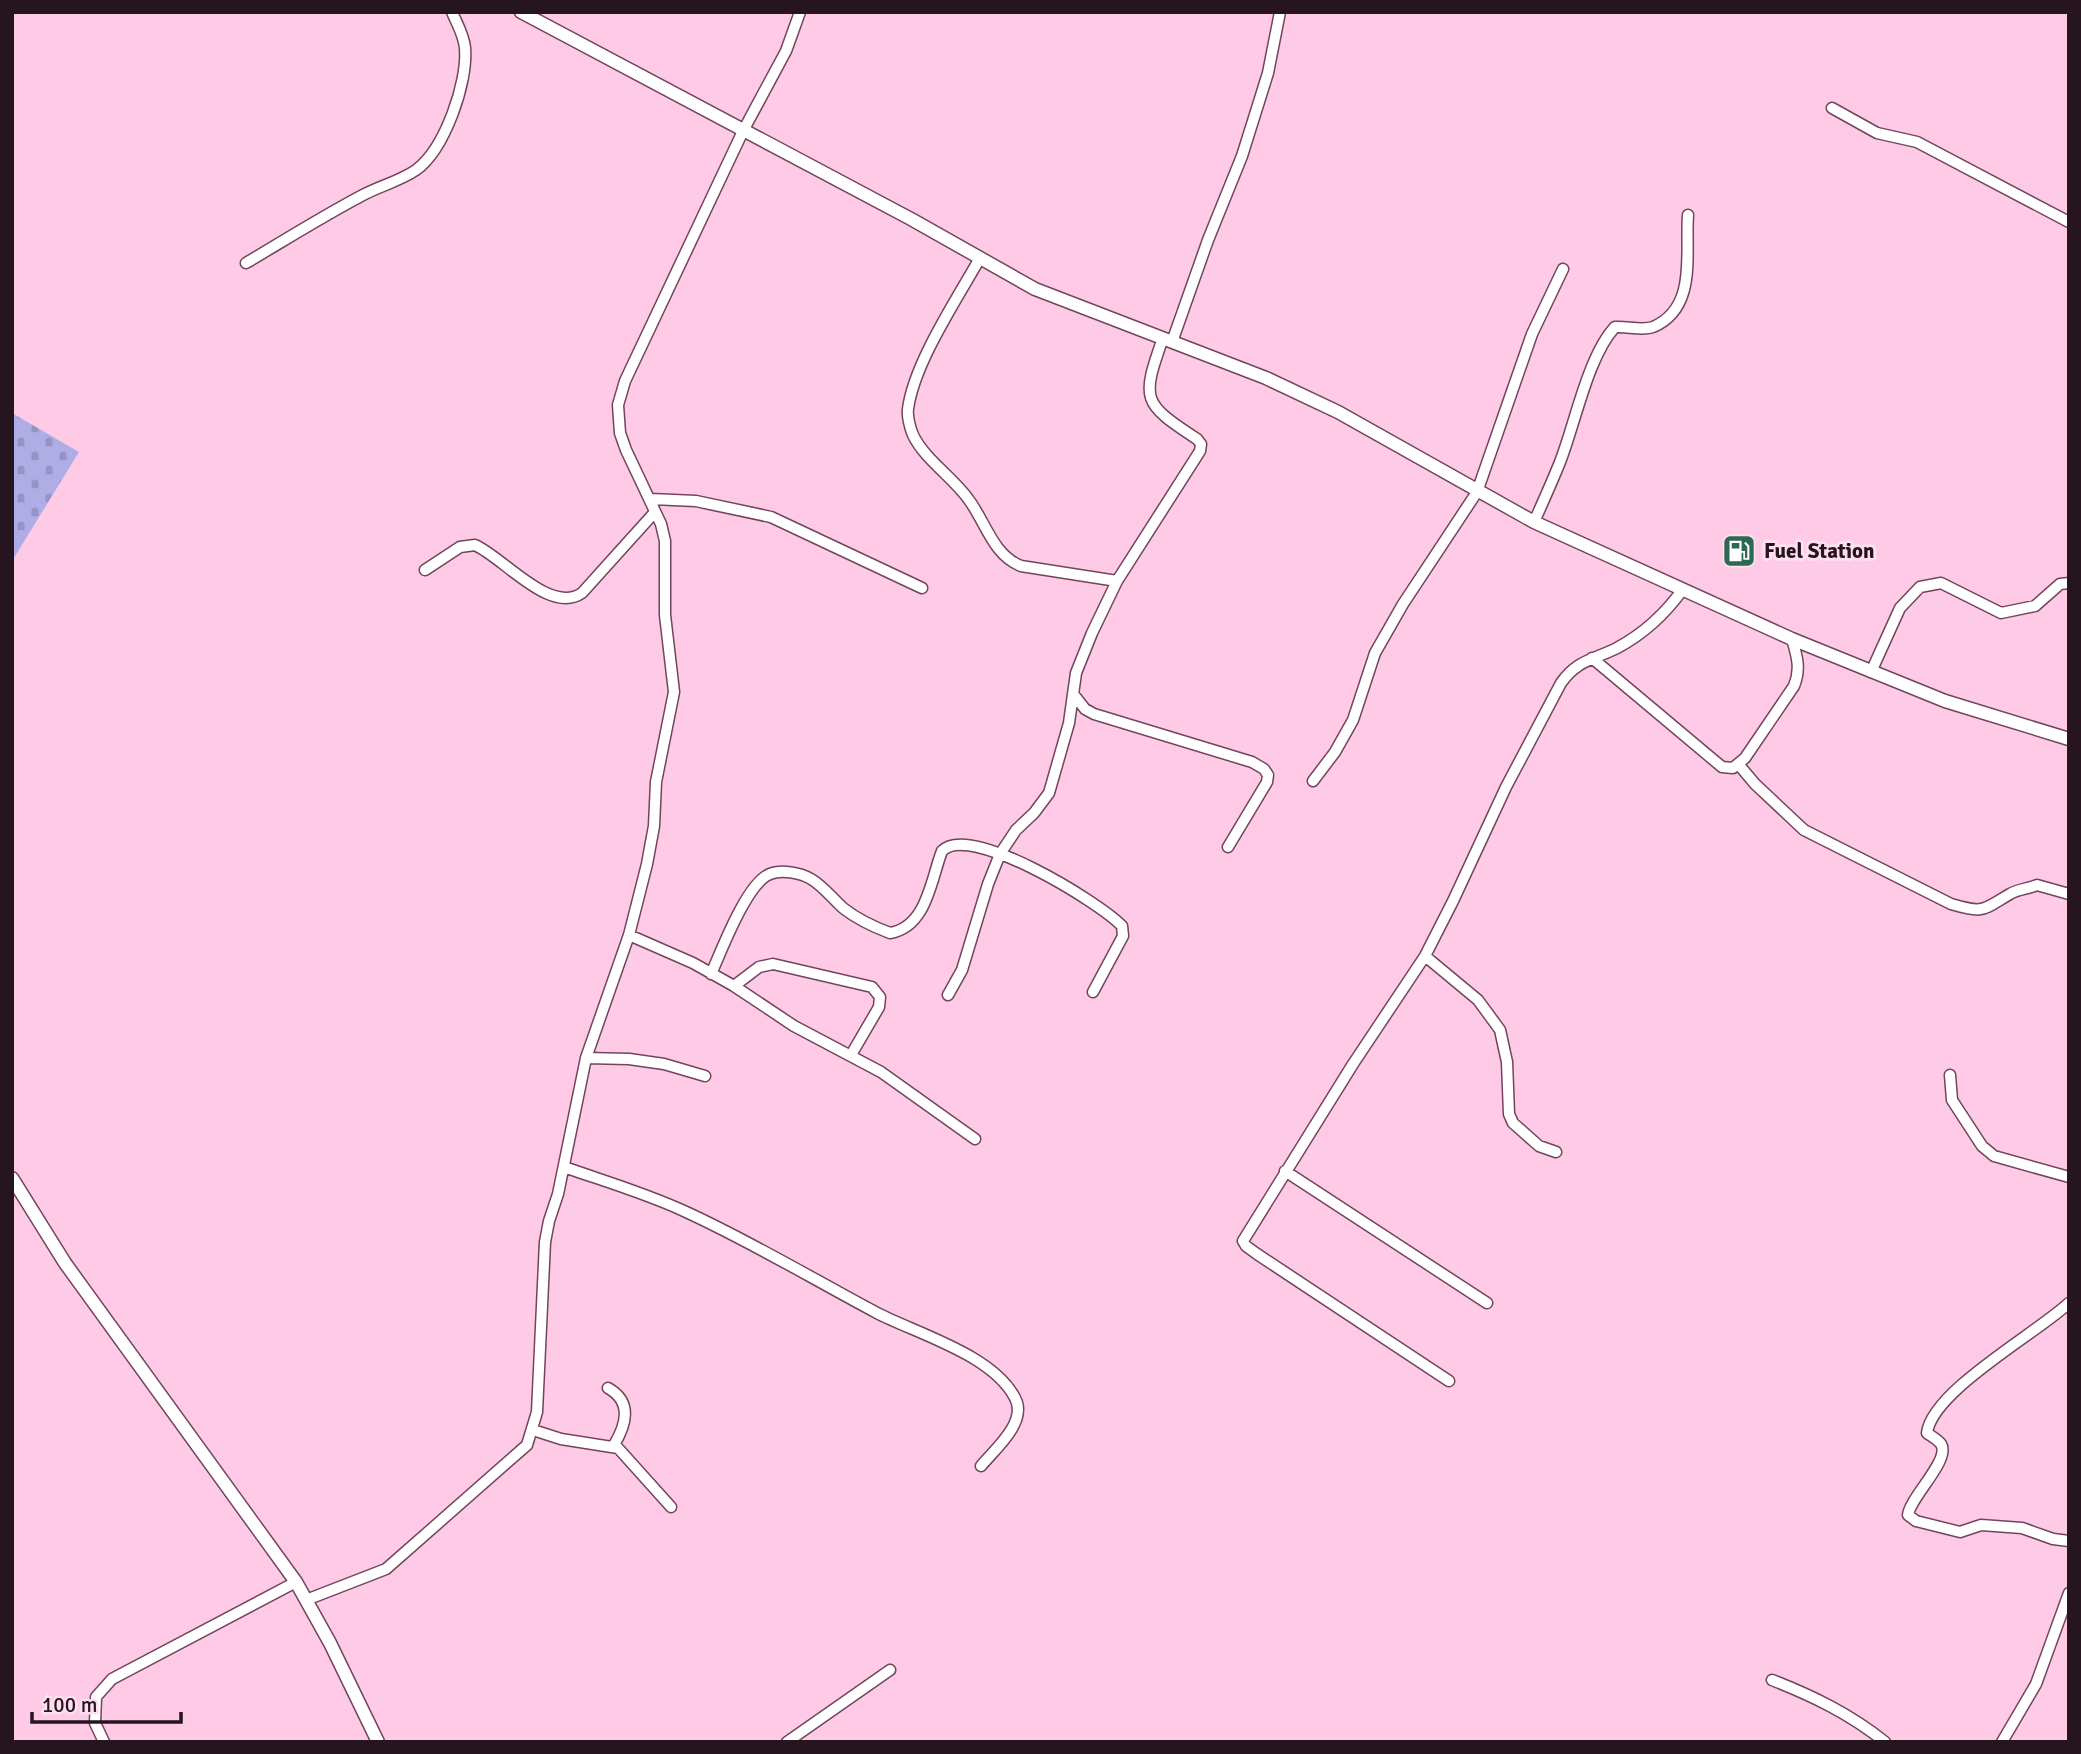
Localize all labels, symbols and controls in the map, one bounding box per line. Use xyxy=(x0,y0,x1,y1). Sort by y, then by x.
fuel station icon: Fuel Station xyxy=(1720,532,1758,570)
place label: Fuel Station xyxy=(1764,538,1874,564)
scale bar xyxy=(32,1680,180,1724)
text: 100 m xyxy=(42,1692,97,1718)

